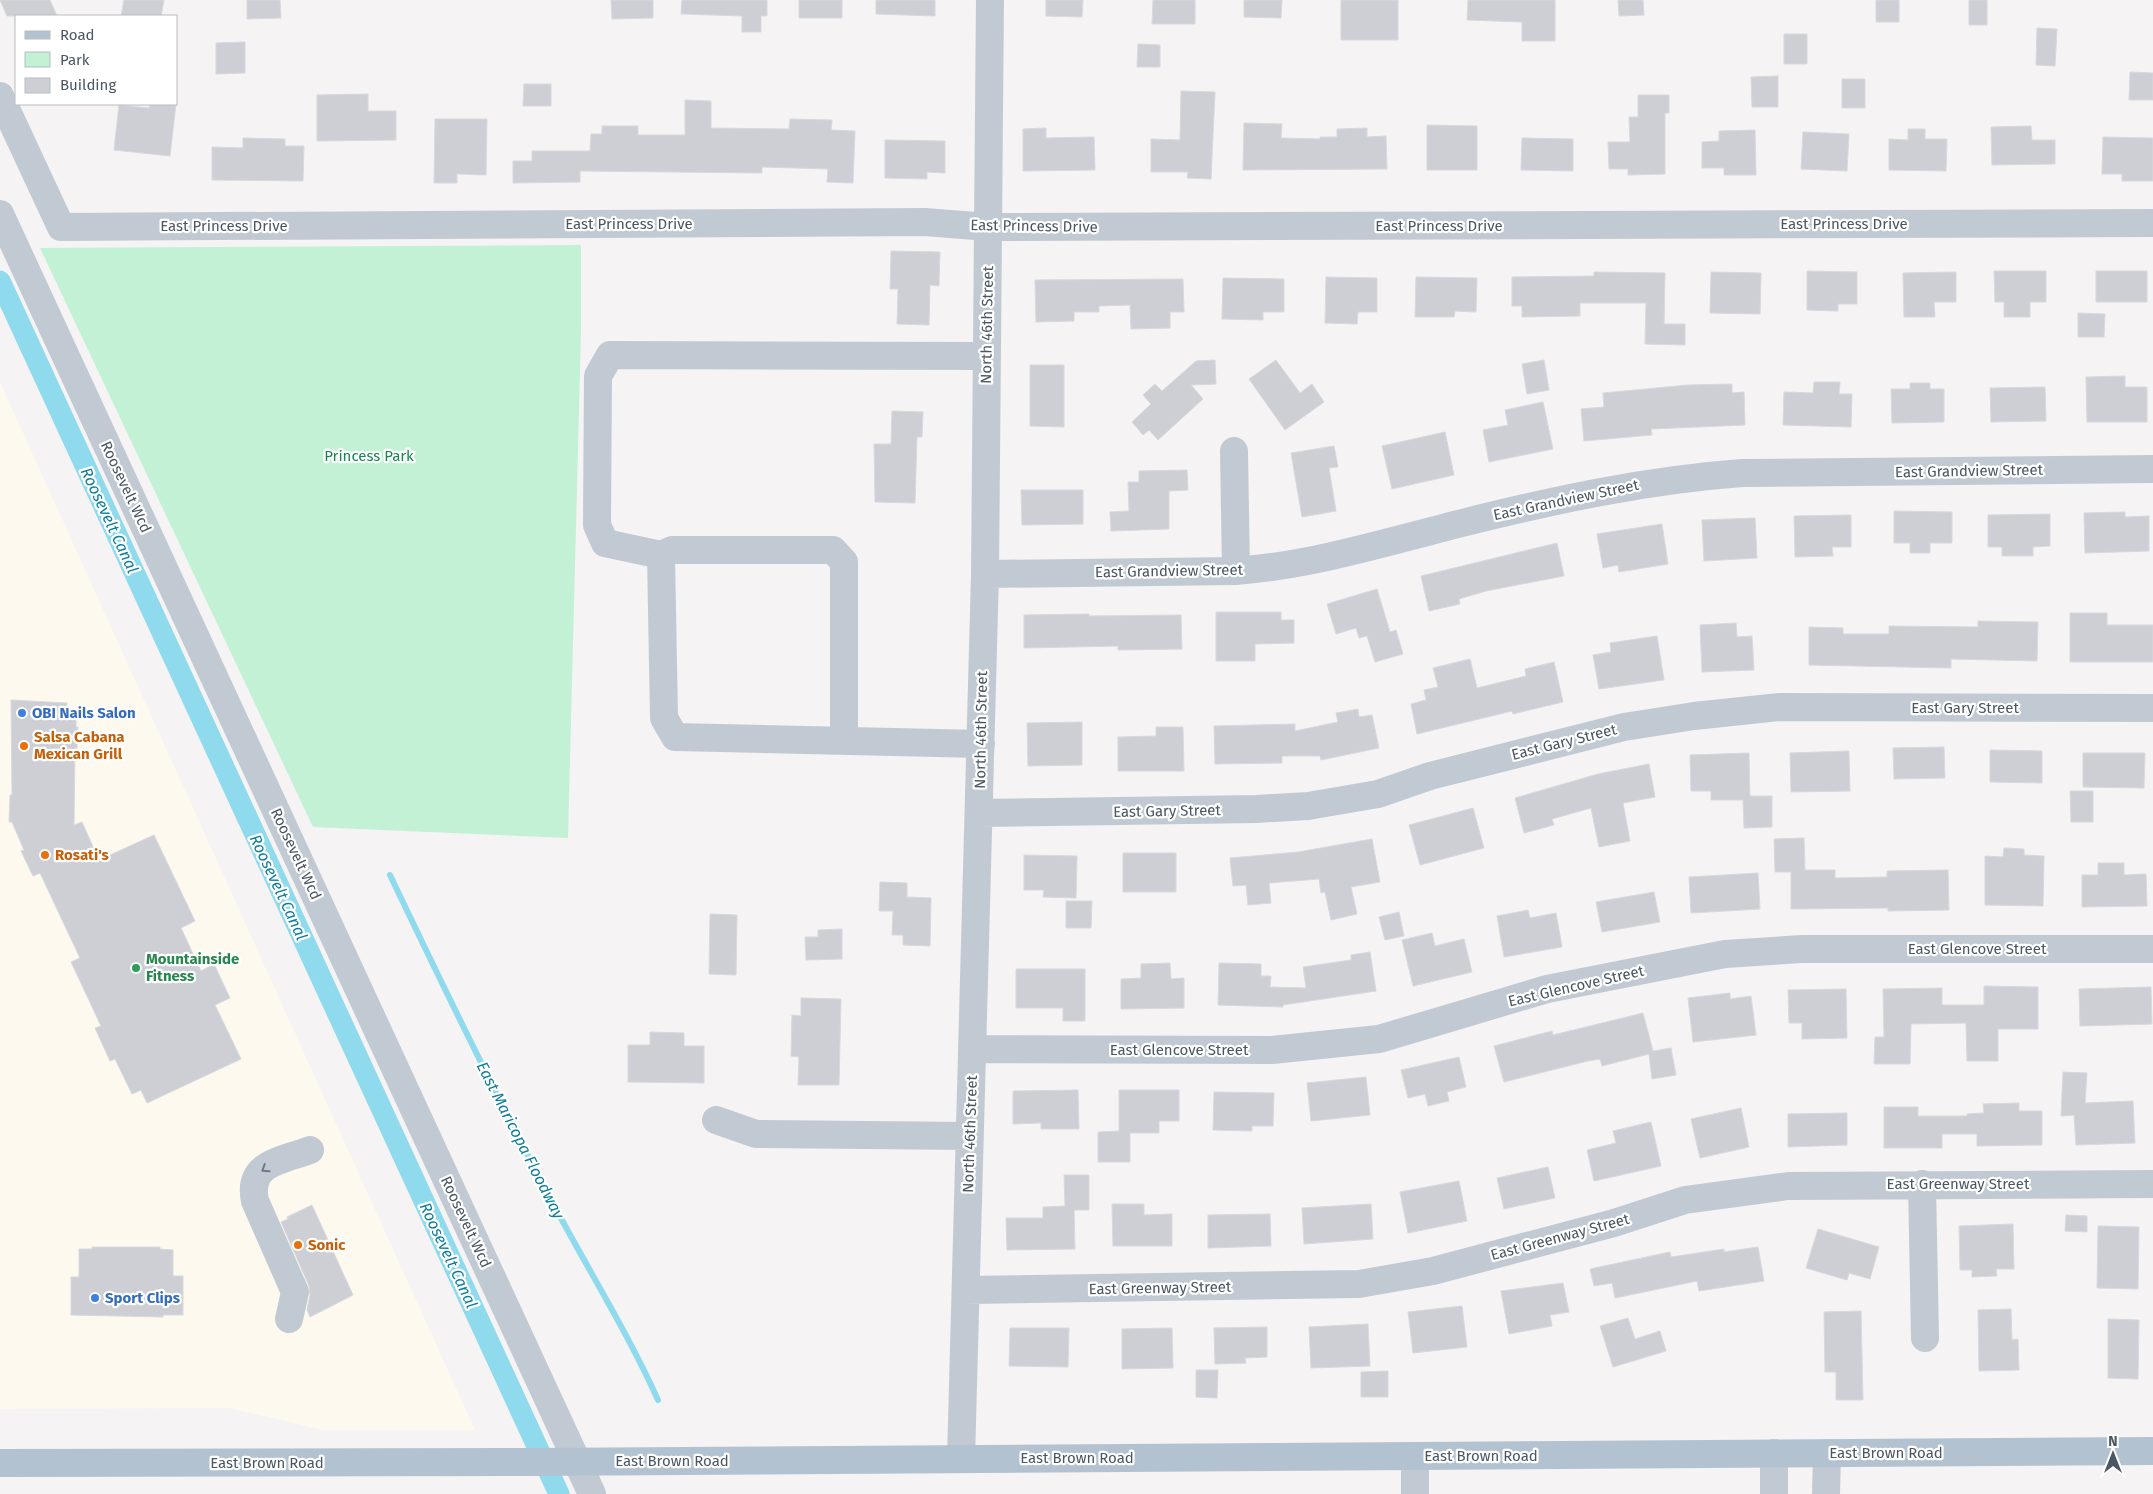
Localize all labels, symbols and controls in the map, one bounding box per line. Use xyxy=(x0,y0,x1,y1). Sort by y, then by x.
legend xyxy=(15,15,178,105)
text: Road xyxy=(60,26,95,44)
text: Park xyxy=(60,51,90,69)
text: Building xyxy=(60,76,116,94)
street label: East Princess Drive xyxy=(565,215,693,233)
street label: East Princess Drive xyxy=(1780,215,1908,233)
street label: East Princess Drive xyxy=(970,216,1098,236)
street label: East Princess Drive xyxy=(160,217,288,235)
street label: East Princess Drive xyxy=(1375,217,1503,235)
street label: North 46th Street xyxy=(977,265,997,384)
street label: Roosevelt Wcd xyxy=(97,438,155,536)
park label: Princess Park xyxy=(324,447,414,465)
street label: East Grandview Street xyxy=(1895,461,2044,481)
water label: Roosevelt Canal xyxy=(77,464,142,576)
street label: East Grandview Street xyxy=(1492,476,1641,524)
street label: East Grandview Street xyxy=(1095,561,1244,581)
street label: North 46th Street xyxy=(971,670,991,789)
street label: East Gary Street xyxy=(1911,699,2019,717)
place label: OBI Nails Salon xyxy=(32,704,136,722)
marker: OBI Nails Salon xyxy=(16,707,28,719)
street label: East Gary Street xyxy=(1510,720,1619,764)
place label: Salsa Cabana Mexican Grill xyxy=(34,728,125,763)
marker: Salsa Cabana Mexican Grill xyxy=(18,740,30,752)
street label: East Gary Street xyxy=(1113,801,1222,821)
street label: Roosevelt Wcd xyxy=(267,805,325,903)
water label: Roosevelt Canal xyxy=(246,831,311,943)
place label: Rosati's xyxy=(55,846,109,864)
marker: Rosati's xyxy=(39,849,51,861)
street label: East Glencove Street xyxy=(1908,940,2047,958)
place label: Mountainside Fitness xyxy=(146,950,239,985)
street label: East Glencove Street xyxy=(1506,961,1646,1010)
marker: Mountainside Fitness xyxy=(130,962,142,974)
street label: East Glencove Street xyxy=(1110,1041,1249,1059)
water label: East Maricopa Floodway xyxy=(473,1059,569,1223)
street label: North 46th Street xyxy=(959,1074,981,1193)
one-way arrow xyxy=(261,1163,271,1172)
street label: Roosevelt Wcd xyxy=(437,1173,495,1271)
street label: East Greenway Street xyxy=(1887,1175,2030,1193)
water label: Roosevelt Canal xyxy=(416,1199,481,1311)
street label: East Greenway Street xyxy=(1489,1210,1632,1264)
place label: Sonic xyxy=(308,1236,346,1254)
marker: Sonic xyxy=(292,1239,304,1251)
street label: East Greenway Street xyxy=(1088,1278,1232,1298)
place label: Sport Clips xyxy=(105,1289,180,1307)
marker: Sport Clips xyxy=(89,1292,101,1304)
north arrow xyxy=(2088,1429,2138,1479)
text: N xyxy=(2108,1433,2118,1450)
street label: East Brown Road xyxy=(1829,1444,1943,1462)
street label: East Brown Road xyxy=(1424,1447,1538,1465)
street label: East Brown Road xyxy=(1020,1449,1134,1467)
street label: East Brown Road xyxy=(615,1452,729,1470)
street label: East Brown Road xyxy=(210,1454,324,1472)

